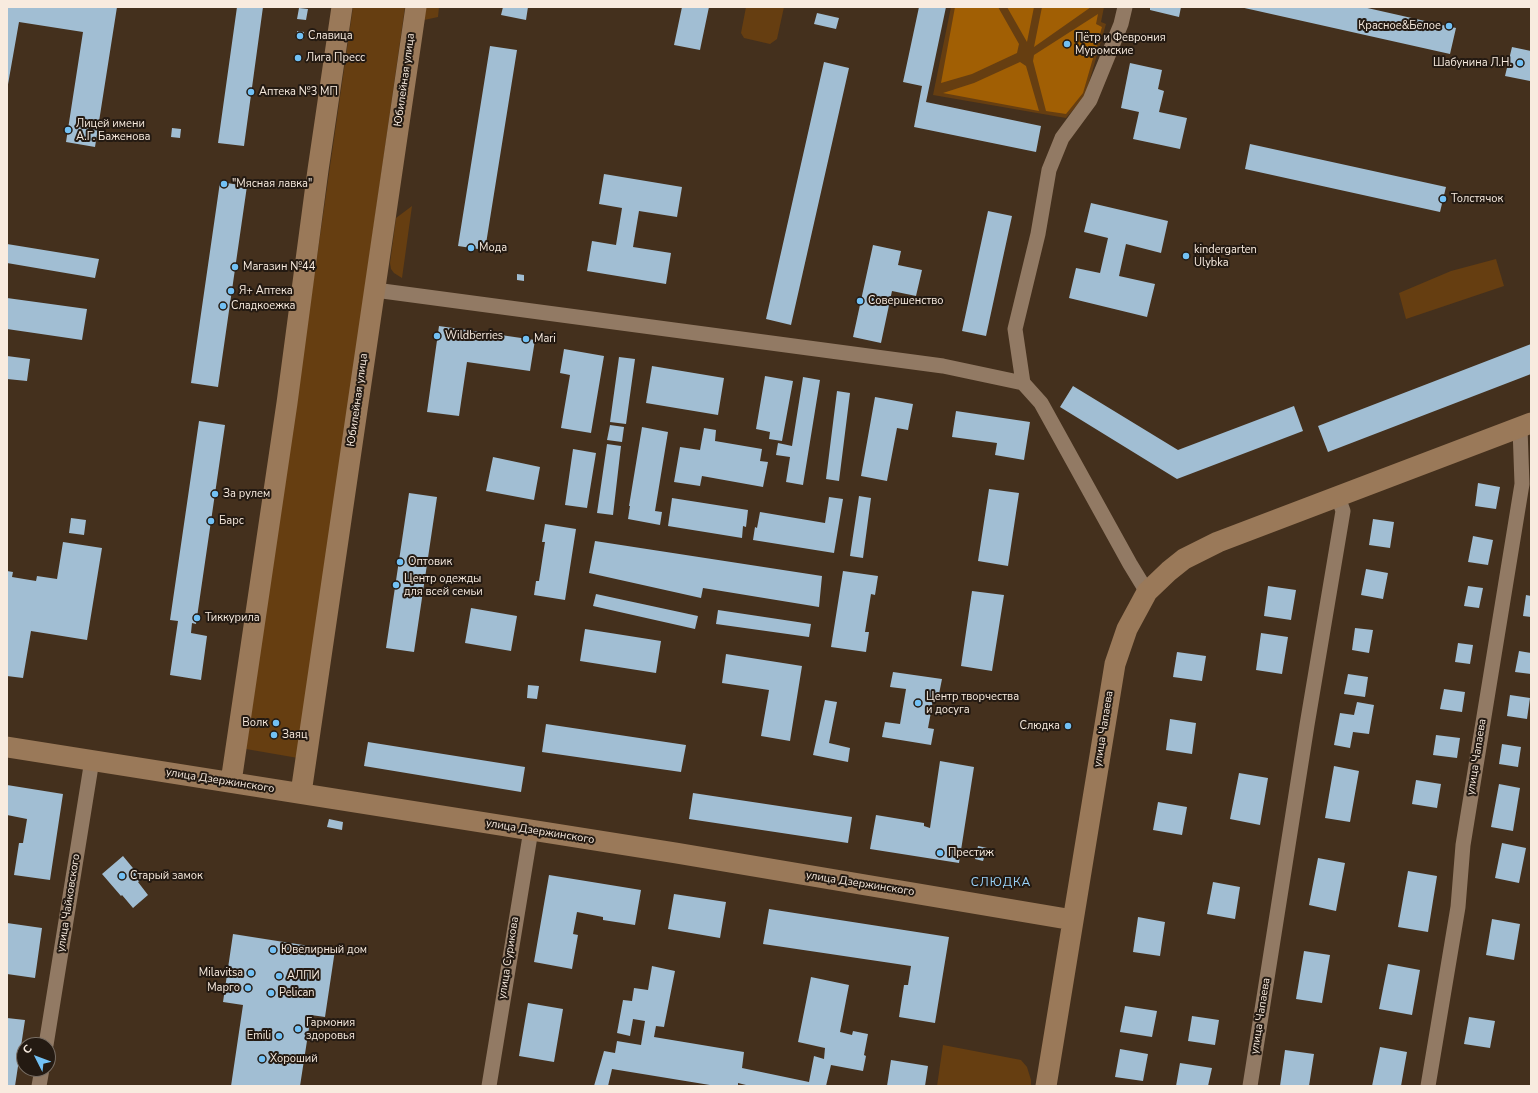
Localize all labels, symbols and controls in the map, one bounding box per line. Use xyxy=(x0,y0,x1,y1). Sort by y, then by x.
place label: Красное&Белое xyxy=(1358,19,1441,33)
marker: Красное&Белое xyxy=(1444,21,1454,31)
place label: Славица xyxy=(308,29,353,43)
marker: Славица xyxy=(295,31,305,41)
place label: Пётр и Феврония Муромские xyxy=(1075,31,1166,57)
street label: Юбилейная улица xyxy=(392,32,418,128)
marker: Пётр и Феврония Муромские xyxy=(1062,39,1072,49)
place label: Лига Пресс xyxy=(306,51,365,65)
marker: Лига Пресс xyxy=(293,53,303,63)
place label: Шабунина Л.Н. xyxy=(1433,56,1512,70)
marker: Шабунина Л.Н. xyxy=(1515,58,1525,68)
place label: Аптека №3 МП xyxy=(259,85,338,99)
marker: Аптека №3 МП xyxy=(246,87,256,97)
place label: Лицей имени А.Г. Баженова xyxy=(76,117,150,143)
marker: Лицей имени А.Г. Баженова xyxy=(63,125,73,135)
place label: "Мясная лавка" xyxy=(232,177,312,191)
marker: "Мясная лавка" xyxy=(219,179,229,189)
place label: Толстячок xyxy=(1451,192,1503,206)
marker: Толстячок xyxy=(1438,194,1448,204)
place label: Мода xyxy=(479,241,507,255)
marker: Мода xyxy=(466,243,476,253)
place label: kindergarten Ulybka xyxy=(1194,243,1257,269)
marker: kindergarten Ulybka xyxy=(1181,251,1191,261)
place label: Магазин №44 xyxy=(243,260,315,274)
marker: Магазин №44 xyxy=(230,262,240,272)
place label: Я+ Аптека xyxy=(239,284,293,298)
marker: Я+ Аптека xyxy=(226,286,236,296)
place label: Совершенство xyxy=(868,294,944,308)
marker: Совершенство xyxy=(855,296,865,306)
place label: Сладкоежка xyxy=(231,299,295,313)
marker: Сладкоежка xyxy=(218,301,228,311)
place label: Wildberries xyxy=(445,329,503,343)
marker: Wildberries xyxy=(432,331,442,341)
place label: Mari xyxy=(534,332,556,346)
marker: Mari xyxy=(521,334,531,344)
street label: Юбилейная улица xyxy=(345,352,371,448)
place label: За рулем xyxy=(223,487,270,501)
marker: За рулем xyxy=(210,489,220,499)
place label: Барс xyxy=(219,514,244,528)
marker: Барс xyxy=(206,516,216,526)
place label: Оптовик xyxy=(408,555,452,569)
marker: Оптовик xyxy=(395,557,405,567)
place label: Центр одежды для всей семьи xyxy=(404,572,483,598)
marker: Центр одежды для всей семьи xyxy=(391,580,401,590)
place label: Тиккурила xyxy=(205,611,260,625)
marker: Тиккурила xyxy=(192,613,202,623)
place label: Центр творчества и досуга xyxy=(926,690,1019,716)
street label: улица Чапаева xyxy=(1091,690,1117,768)
marker: Центр творчества и досуга xyxy=(913,698,923,708)
place label: Волк xyxy=(242,716,268,730)
marker: Волк xyxy=(271,718,281,728)
street label: улица Чапаева xyxy=(1464,718,1490,796)
place label: Слюдка xyxy=(1020,719,1060,733)
marker: Слюдка xyxy=(1063,721,1073,731)
place label: Заяц xyxy=(282,728,307,742)
marker: Заяц xyxy=(269,730,279,740)
street label: улица Дзержинского xyxy=(165,766,275,796)
street label: улица Дзержинского xyxy=(485,817,595,847)
place label: Престиж xyxy=(948,846,994,860)
marker: Престиж xyxy=(935,848,945,858)
street label: улица Чайковского xyxy=(55,853,83,953)
place label: Старый замок xyxy=(130,869,203,883)
street label: улица Дзержинского xyxy=(805,869,915,899)
marker: Старый замок xyxy=(117,871,127,881)
district label: СЛЮДКА xyxy=(971,876,1031,890)
street label: улица Сурикова xyxy=(496,916,522,1000)
place label: Ювелирный дом xyxy=(281,943,367,957)
marker: Ювелирный дом xyxy=(268,945,278,955)
place label: Milavitsa xyxy=(199,966,243,980)
marker: Milavitsa xyxy=(246,968,256,978)
place label: АЛПИ xyxy=(287,969,320,983)
marker: АЛПИ xyxy=(274,971,284,981)
street label: улица Чапаева xyxy=(1248,977,1274,1055)
place label: Марго xyxy=(207,981,240,995)
marker: Марго xyxy=(243,983,253,993)
place label: Pelican xyxy=(279,986,315,1000)
marker: Pelican xyxy=(266,988,276,998)
place label: Гармония здоровья xyxy=(306,1016,355,1042)
marker: Гармония здоровья xyxy=(293,1024,303,1034)
place label: Emili xyxy=(247,1029,271,1043)
marker: Emili xyxy=(274,1031,284,1041)
north arrow xyxy=(16,1037,56,1077)
text: С xyxy=(19,1042,36,1057)
place label: Хороший xyxy=(270,1052,318,1066)
marker: Хороший xyxy=(257,1054,267,1064)

